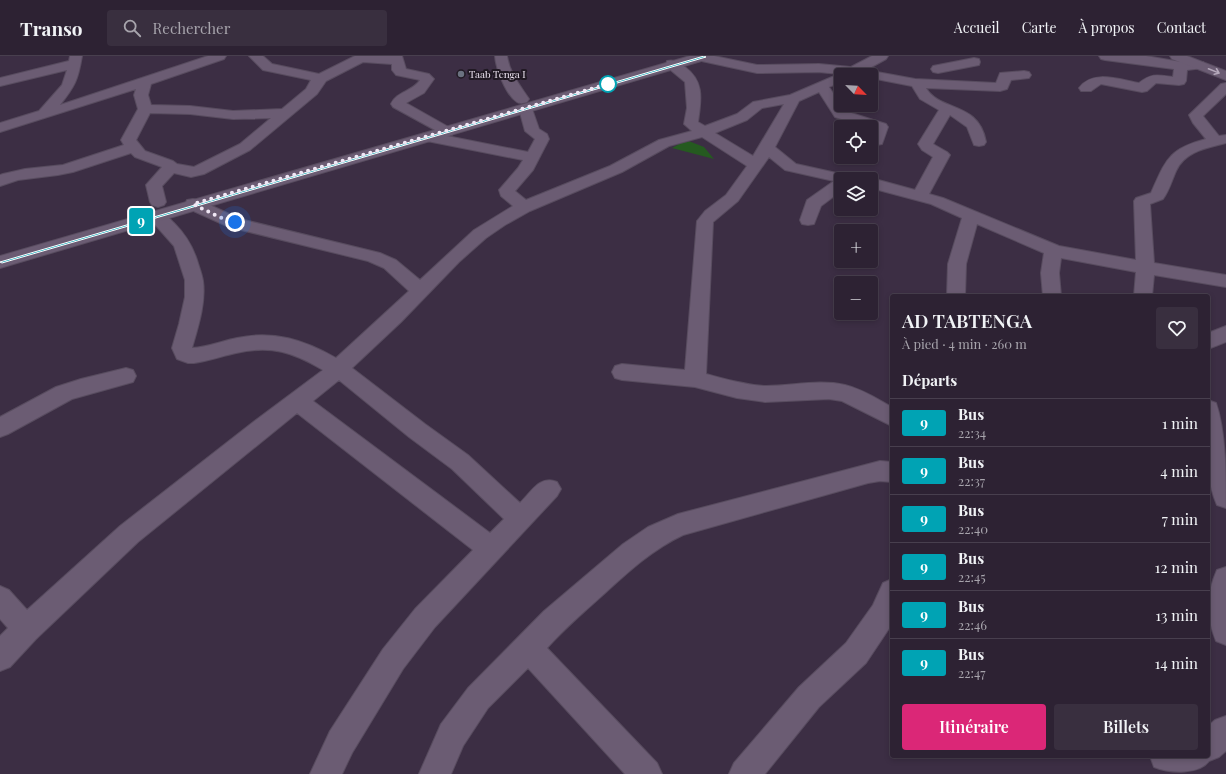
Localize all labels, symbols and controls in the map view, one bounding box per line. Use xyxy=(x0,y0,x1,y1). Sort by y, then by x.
search box xyxy=(107,10,387,46)
text: Transo xyxy=(20,15,83,41)
icon: search xyxy=(121,17,143,39)
text: Rechercher xyxy=(153,18,230,38)
text: Accueil xyxy=(954,18,1000,37)
text: Carte xyxy=(1022,18,1057,37)
text: À propos xyxy=(1079,18,1135,37)
text: Contact xyxy=(1157,18,1206,37)
place label: Taab Tenga I xyxy=(469,67,526,81)
north arrow xyxy=(834,68,878,112)
map controls xyxy=(834,68,878,320)
one-way arrow xyxy=(1207,68,1219,76)
marker: Taab Tenga I xyxy=(456,69,466,79)
unlabelled marker xyxy=(599,75,617,93)
button: locate xyxy=(834,120,878,164)
button: layers xyxy=(834,172,878,216)
line badge: 9 xyxy=(128,208,154,234)
text: 9 xyxy=(137,211,145,230)
your location xyxy=(225,212,245,232)
button: + xyxy=(834,224,878,268)
button: − xyxy=(834,276,878,320)
text: AD TABTENGA xyxy=(902,307,1032,333)
button: heart xyxy=(1156,307,1198,349)
text: À pied · 4 min · 260 m xyxy=(902,335,1027,352)
text: Départs xyxy=(902,370,957,390)
text: Bus xyxy=(958,404,984,424)
text: 9 xyxy=(920,413,928,432)
text: 1 min xyxy=(1162,413,1198,433)
text: 22:34 xyxy=(958,424,986,441)
text: Bus xyxy=(958,452,984,472)
text: 9 xyxy=(920,461,928,480)
text: 4 min xyxy=(1160,461,1198,481)
text: 22:37 xyxy=(958,472,985,489)
text: Bus xyxy=(958,500,984,520)
text: 9 xyxy=(920,509,928,528)
text: 7 min xyxy=(1162,509,1198,529)
text: 22:40 xyxy=(958,520,988,537)
text: Bus xyxy=(958,548,984,568)
text: 9 xyxy=(920,557,928,576)
text: 12 min xyxy=(1155,557,1198,577)
text: 22:45 xyxy=(958,568,986,585)
text: Bus xyxy=(958,596,984,616)
text: 9 xyxy=(920,605,928,624)
text: 13 min xyxy=(1156,605,1198,625)
text: 22:46 xyxy=(958,616,987,633)
text: Bus xyxy=(958,644,984,664)
text: 9 xyxy=(920,653,928,672)
text: 14 min xyxy=(1155,653,1198,673)
text: 22:47 xyxy=(958,664,985,681)
button: Itinéraire xyxy=(902,704,1046,750)
button: Billets xyxy=(1054,704,1198,750)

